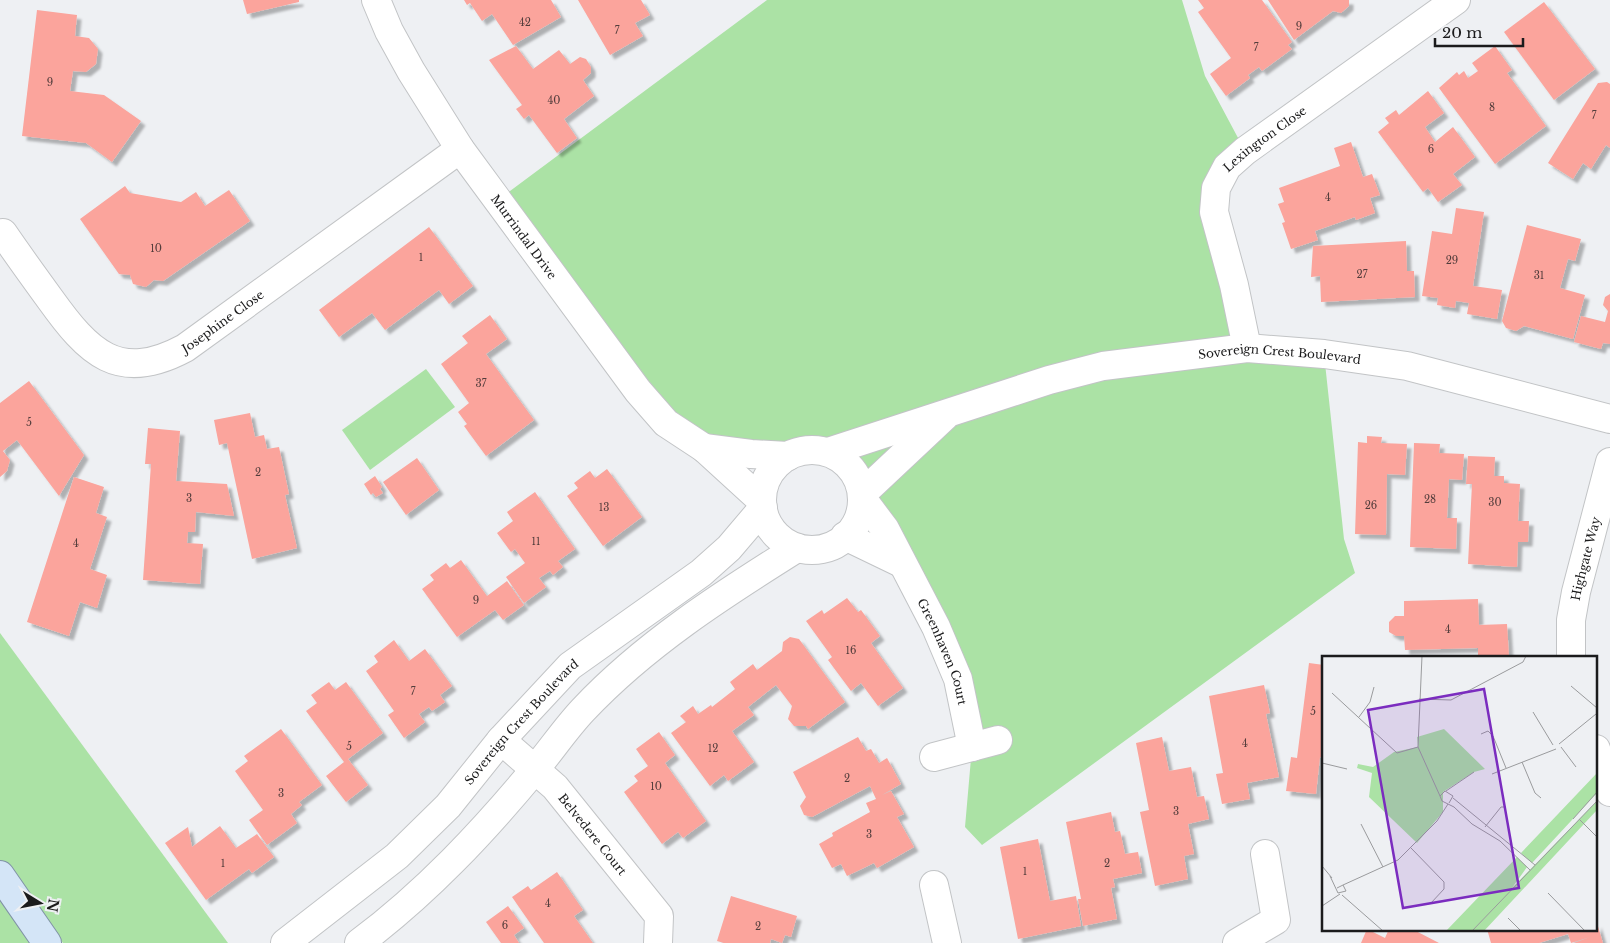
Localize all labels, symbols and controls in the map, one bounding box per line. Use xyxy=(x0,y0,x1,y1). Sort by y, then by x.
scale bar xyxy=(1435,15,1522,47)
house number: 42 xyxy=(519,16,531,29)
house number: 9 xyxy=(1296,20,1302,33)
text: 20 m xyxy=(1442,23,1482,42)
house number: 7 xyxy=(614,24,620,37)
house number: 7 xyxy=(1253,41,1259,54)
house number: 9 xyxy=(47,76,53,89)
house number: 40 xyxy=(548,94,561,107)
house number: 8 xyxy=(1489,101,1495,114)
street label: Lexington Close xyxy=(1220,102,1309,175)
house number: 7 xyxy=(1591,109,1597,122)
house number: 6 xyxy=(1428,143,1434,156)
street label: Murrindal Drive xyxy=(488,191,560,282)
house number: 4 xyxy=(1325,191,1331,204)
house number: 10 xyxy=(150,242,162,255)
house number: 1 xyxy=(419,251,423,264)
house number: 29 xyxy=(1446,254,1458,267)
house number: 27 xyxy=(1356,268,1369,281)
house number: 31 xyxy=(1534,269,1544,282)
street label: Josephine Close xyxy=(177,286,266,357)
street label: Sovereign Crest Boulevard xyxy=(1197,340,1362,367)
house number: 37 xyxy=(475,377,488,390)
house number: 5 xyxy=(26,416,32,429)
house number: 2 xyxy=(255,466,261,479)
house number: 3 xyxy=(186,492,192,505)
house number: 28 xyxy=(1424,493,1436,506)
house number: 30 xyxy=(1488,496,1502,509)
house number: 26 xyxy=(1365,499,1377,512)
house number: 13 xyxy=(599,501,609,514)
street label: Highgate Way xyxy=(1567,515,1603,602)
house number: 11 xyxy=(532,535,540,548)
house number: 4 xyxy=(73,537,79,550)
house number: 9 xyxy=(473,594,479,607)
street label: Greenhaven Court xyxy=(915,595,971,707)
house number: 4 xyxy=(1445,623,1451,636)
house number: 16 xyxy=(846,644,856,657)
street label: Sovereign Crest Boulevard xyxy=(461,655,581,787)
inset map xyxy=(1322,656,1598,930)
house number: 7 xyxy=(410,685,416,698)
house number: 5 xyxy=(1310,705,1316,718)
house number: 4 xyxy=(1242,737,1248,750)
house number: 5 xyxy=(346,740,352,753)
house number: 12 xyxy=(708,742,718,755)
house number: 2 xyxy=(844,772,850,785)
house number: 10 xyxy=(650,780,662,793)
house number: 3 xyxy=(278,787,284,800)
street label: Belvedere Court xyxy=(555,790,631,878)
house number: 3 xyxy=(1173,805,1179,818)
house number: 3 xyxy=(866,828,872,841)
house number: 1 xyxy=(221,857,225,870)
house number: 2 xyxy=(1104,857,1110,870)
house number: 1 xyxy=(1023,865,1027,878)
north arrow xyxy=(15,878,65,928)
text: N xyxy=(43,897,63,913)
house number: 4 xyxy=(545,897,551,910)
house number: 6 xyxy=(502,919,508,932)
house number: 2 xyxy=(755,920,761,933)

